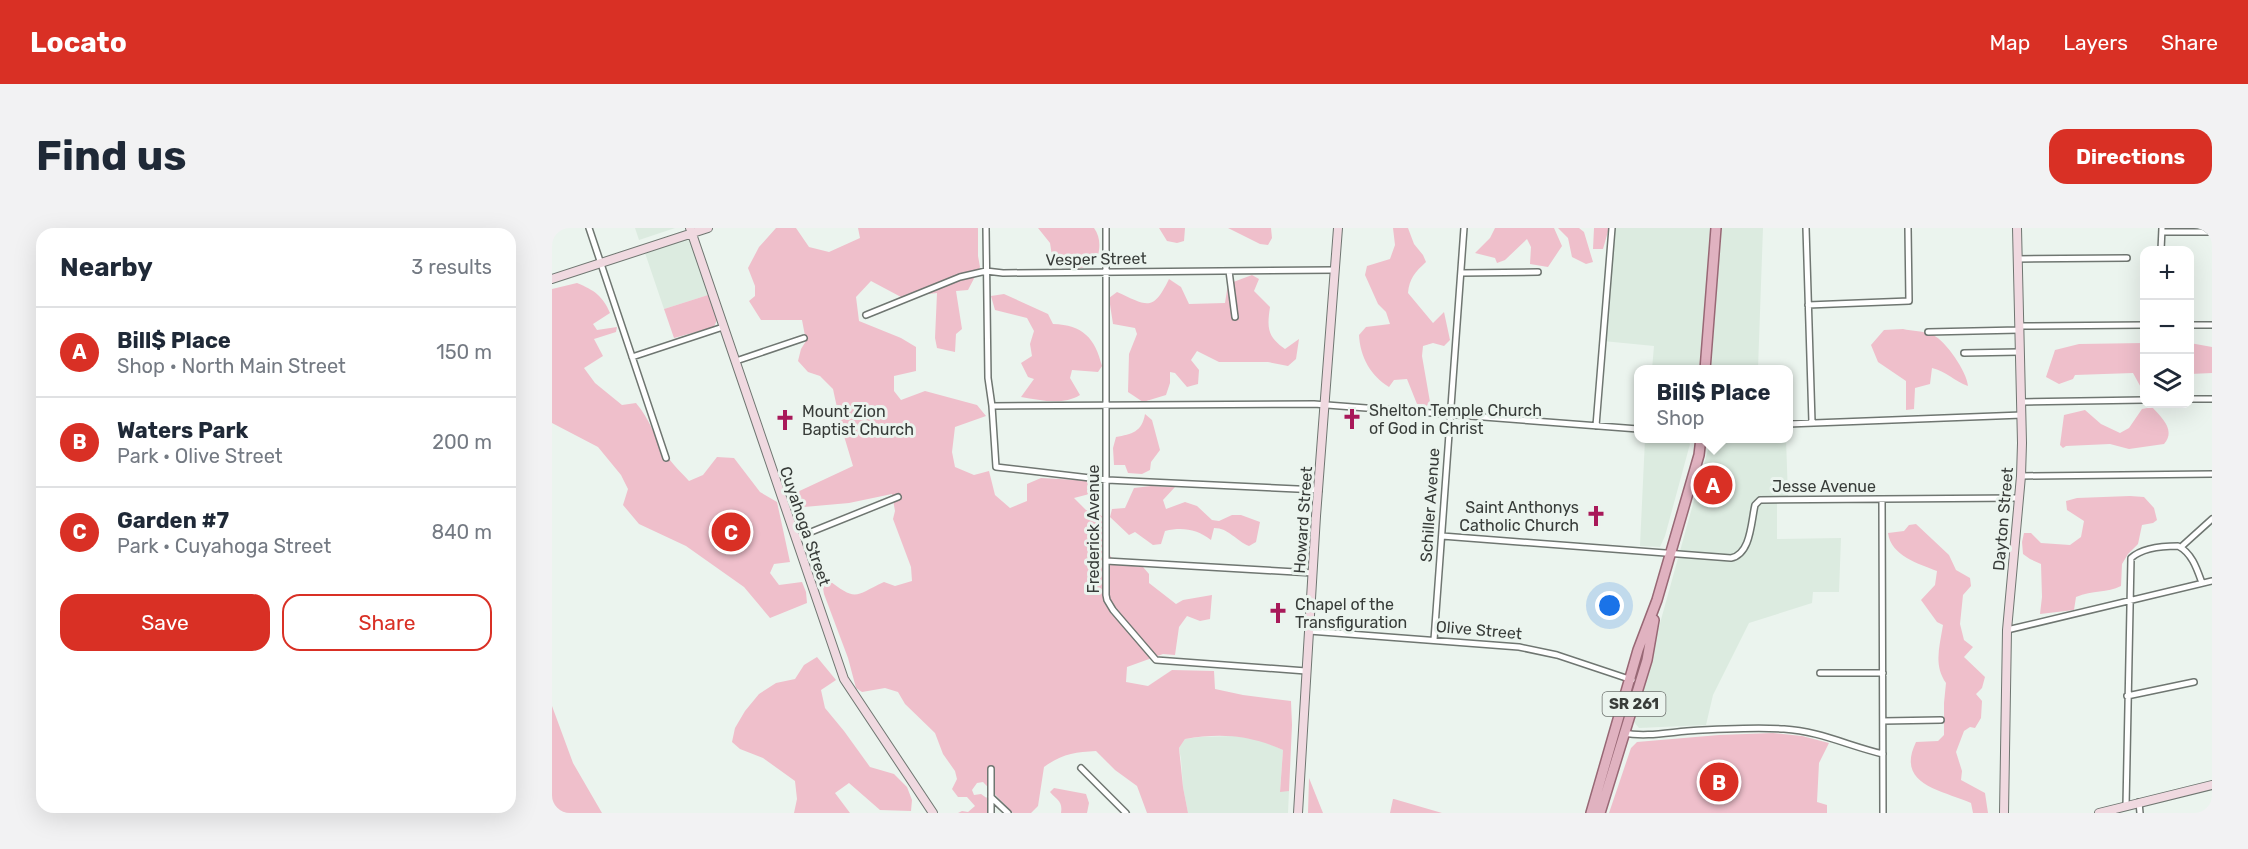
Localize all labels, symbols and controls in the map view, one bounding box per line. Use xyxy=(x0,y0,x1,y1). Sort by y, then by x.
text: Locato xyxy=(30,26,127,59)
text: Map xyxy=(1989,30,2030,55)
text: Layers xyxy=(2063,30,2128,55)
text: Share xyxy=(2161,30,2218,55)
button: Directions xyxy=(2049,129,2212,184)
text: Find us xyxy=(36,131,187,181)
map controls xyxy=(2140,246,2194,408)
button: + xyxy=(2140,246,2194,300)
street label: Vesper Street xyxy=(1045,249,1147,269)
text: Nearby xyxy=(60,252,153,283)
text: 3 results xyxy=(411,255,492,279)
button: − xyxy=(2140,300,2194,354)
text: Bill$ Place xyxy=(117,327,231,354)
text: A xyxy=(72,340,87,364)
text: 150 m xyxy=(436,340,492,364)
text: Shop · North Main Street xyxy=(117,354,346,378)
button: layers xyxy=(2140,354,2194,408)
popup xyxy=(1634,365,1793,443)
text: Bill$ Place xyxy=(1657,379,1770,406)
place label: Shelton Temple Church of God in Christ xyxy=(1369,401,1542,438)
place label: Mount Zion Baptist Church xyxy=(802,402,914,439)
text: Shop xyxy=(1657,406,1705,430)
church icon: Shelton Temple Church of God in Christ xyxy=(1340,407,1364,431)
church icon: Mount Zion Baptist Church xyxy=(773,408,797,432)
text: Waters Park xyxy=(117,417,248,444)
text: B xyxy=(72,430,87,454)
text: 200 m xyxy=(432,430,492,454)
text: Park · Olive Street xyxy=(117,444,283,468)
street label: Schiller Avenue xyxy=(1417,447,1443,563)
pin: A xyxy=(1694,462,1732,508)
street label: Cuyahoga Street xyxy=(776,464,834,588)
street label: Frederick Avenue xyxy=(1084,465,1103,593)
street label: Howard Street xyxy=(1290,466,1316,574)
street label: Dayton Street xyxy=(1989,466,2017,572)
street label: Jesse Avenue xyxy=(1772,477,1876,496)
place label: Saint Anthonys Catholic Church xyxy=(1459,498,1579,535)
church icon: Saint Anthonys Catholic Church xyxy=(1584,504,1608,528)
text: Garden #7 xyxy=(117,507,229,534)
pin: C xyxy=(712,510,750,554)
text: C xyxy=(72,520,87,544)
text: 840 m xyxy=(431,520,492,544)
text: Park · Cuyahoga Street xyxy=(117,534,331,558)
your location xyxy=(1595,591,1624,620)
button: Save xyxy=(60,594,270,651)
button: Share xyxy=(282,594,492,651)
place label: Chapel of the Transfiguration xyxy=(1295,595,1407,632)
church icon: Chapel of the Transfiguration xyxy=(1266,601,1290,625)
street label: Olive Street xyxy=(1435,617,1523,643)
road number: SR 261 xyxy=(1602,692,1666,716)
pin: B xyxy=(1700,760,1738,804)

